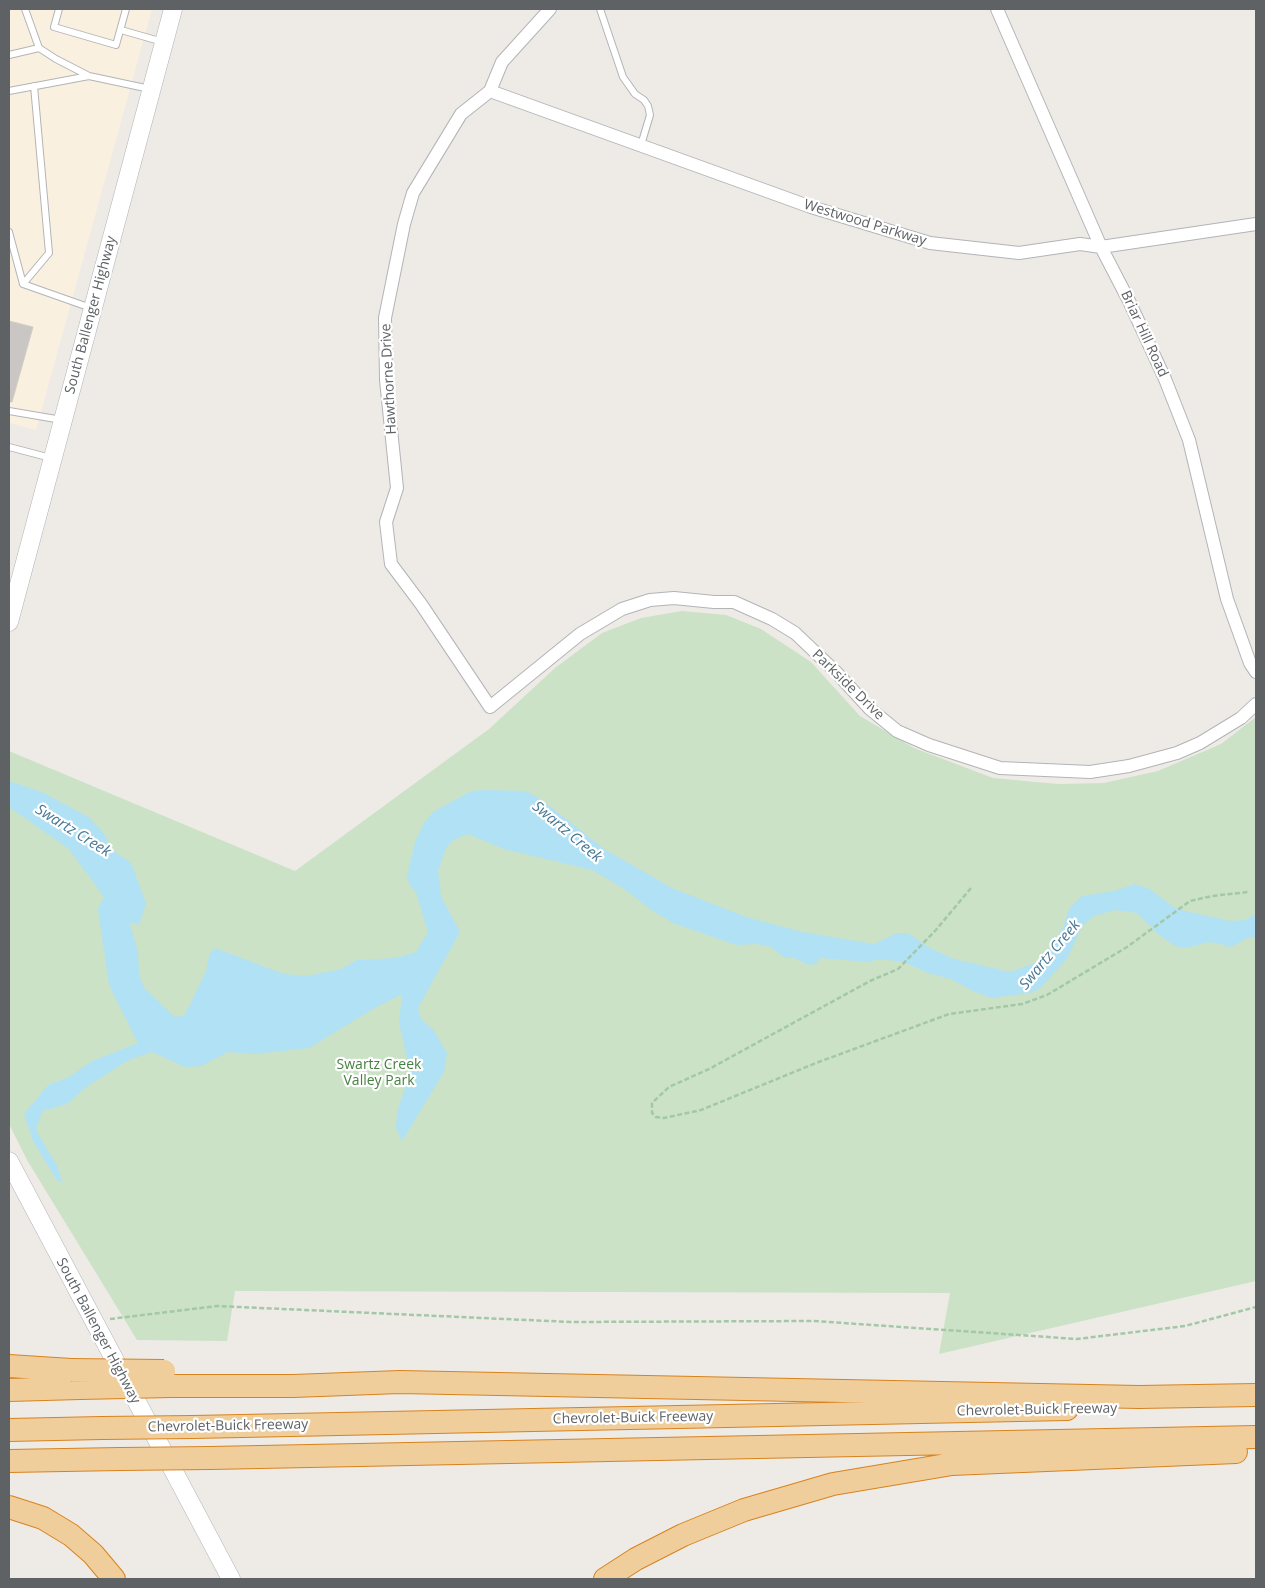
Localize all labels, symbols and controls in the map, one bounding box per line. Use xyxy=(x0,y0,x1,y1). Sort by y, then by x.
street label: Westwood Parkway xyxy=(802,196,928,250)
street label: South Ballenger Highway xyxy=(62,234,120,396)
street label: Briar Hill Road xyxy=(1117,288,1171,380)
street label: Hawthorne Drive xyxy=(378,323,400,435)
street label: Parkside Drive xyxy=(808,646,888,724)
water label: Swartz Creek xyxy=(529,798,605,866)
water label: Swartz Creek xyxy=(32,801,114,861)
water label: Swartz Creek xyxy=(1016,917,1084,993)
park label: Swartz Creek Valley Park xyxy=(337,1057,421,1090)
street label: South Ballenger Highway xyxy=(52,1255,144,1407)
street label: Chevrolet-Buick Freeway xyxy=(957,1400,1117,1420)
street label: Chevrolet-Buick Freeway xyxy=(553,1408,713,1428)
street label: Chevrolet-Buick Freeway xyxy=(148,1416,308,1436)

